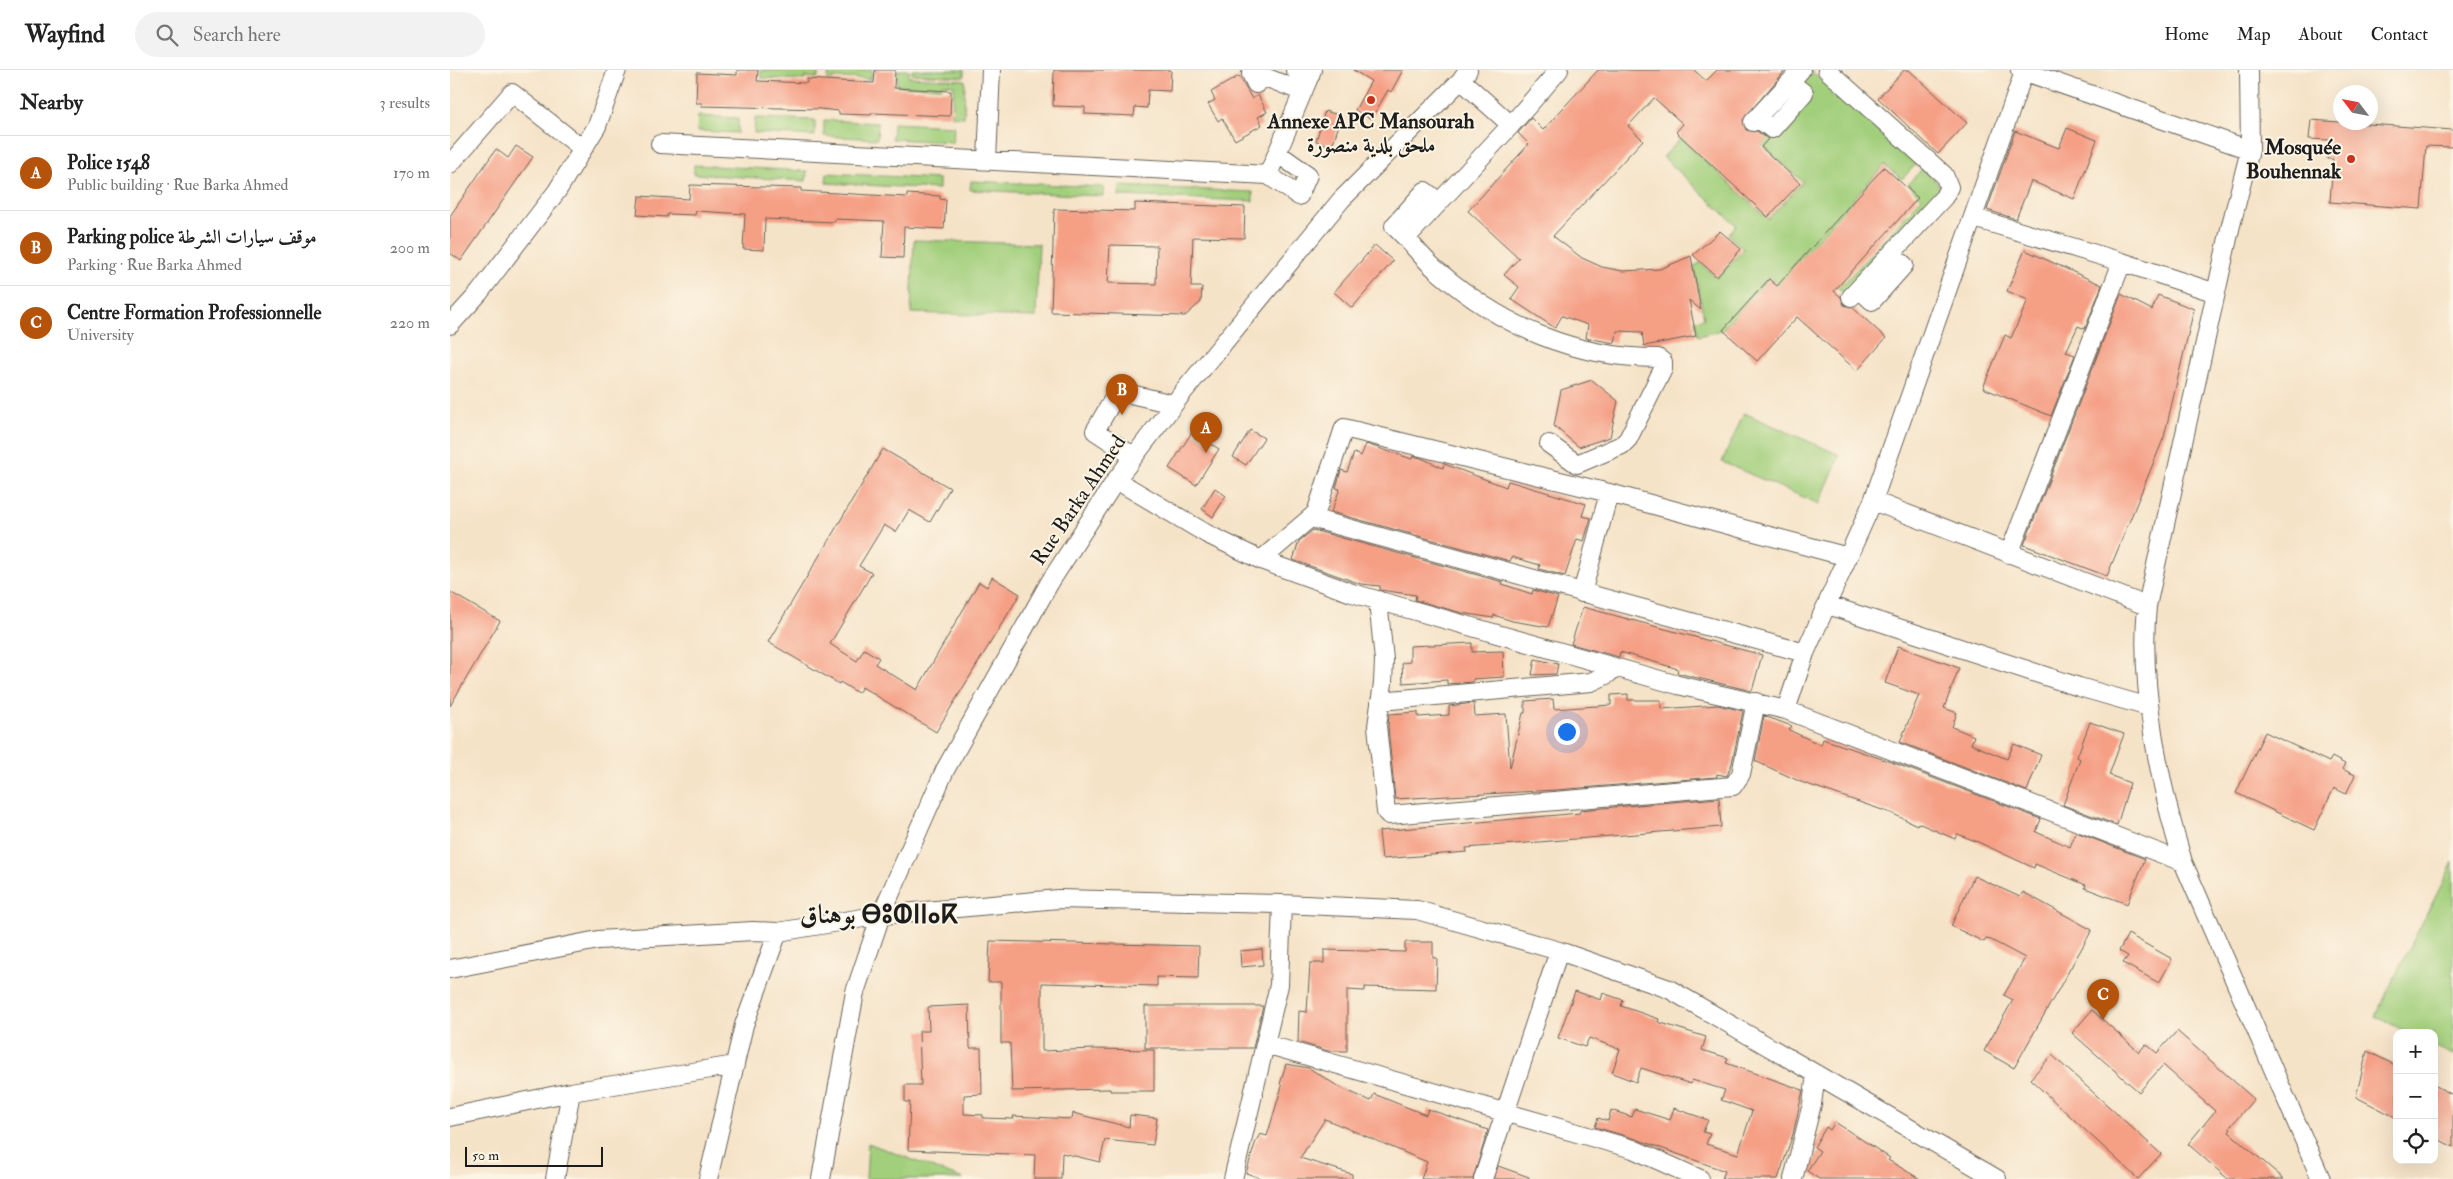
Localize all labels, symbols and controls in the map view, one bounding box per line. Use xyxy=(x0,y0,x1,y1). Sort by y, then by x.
search box xyxy=(135,12,485,57)
text: Wayfind xyxy=(25,19,105,50)
icon: search xyxy=(153,21,181,49)
text: Search here xyxy=(193,23,281,47)
text: Home xyxy=(2164,23,2209,46)
text: Map xyxy=(2237,23,2271,46)
text: About xyxy=(2299,23,2343,46)
text: Contact xyxy=(2371,23,2428,46)
north arrow xyxy=(2333,85,2378,130)
text: Nearby xyxy=(20,89,83,116)
text: 3 results xyxy=(379,93,430,113)
marker: Annexe APC Mansourah ملحق بلدية منصورة xyxy=(1365,94,1377,106)
place label: Annexe APC Mansourah ملحق بلدية منصورة xyxy=(1267,108,1474,159)
place label: Mosquée Bouhennak xyxy=(2246,134,2342,185)
text: Police 1548 xyxy=(67,151,150,175)
marker: Mosquée Bouhennak xyxy=(2345,153,2357,165)
text: A xyxy=(31,163,41,183)
text: 170 m xyxy=(393,163,430,183)
text: Public building · Rue Barka Ahmed xyxy=(67,175,288,195)
text: Parking police موقف سيارات الشرطة xyxy=(67,225,317,249)
text: B xyxy=(31,238,41,258)
text: 200 m xyxy=(390,238,430,258)
text: Parking · Rue Barka Ahmed xyxy=(67,255,242,275)
text: Centre Formation Professionnelle xyxy=(67,301,321,325)
text: C xyxy=(30,313,42,333)
text: 220 m xyxy=(390,313,430,333)
text: University xyxy=(67,325,134,345)
pin: B xyxy=(1106,374,1138,415)
pin: A xyxy=(1190,412,1222,453)
street label: Rue Barka Ahmed xyxy=(1025,429,1132,571)
your location xyxy=(1554,719,1580,745)
district label: بوهناق ⴱⵓⵀⵏⵏⴰⴽ xyxy=(800,899,958,931)
pin: C xyxy=(2087,979,2119,1020)
map controls xyxy=(2393,1029,2438,1164)
button: + xyxy=(2393,1029,2438,1074)
button: − xyxy=(2393,1074,2438,1119)
button: locate xyxy=(2393,1119,2438,1164)
scale bar xyxy=(465,1144,602,1167)
text: 50 m xyxy=(472,1147,499,1164)

